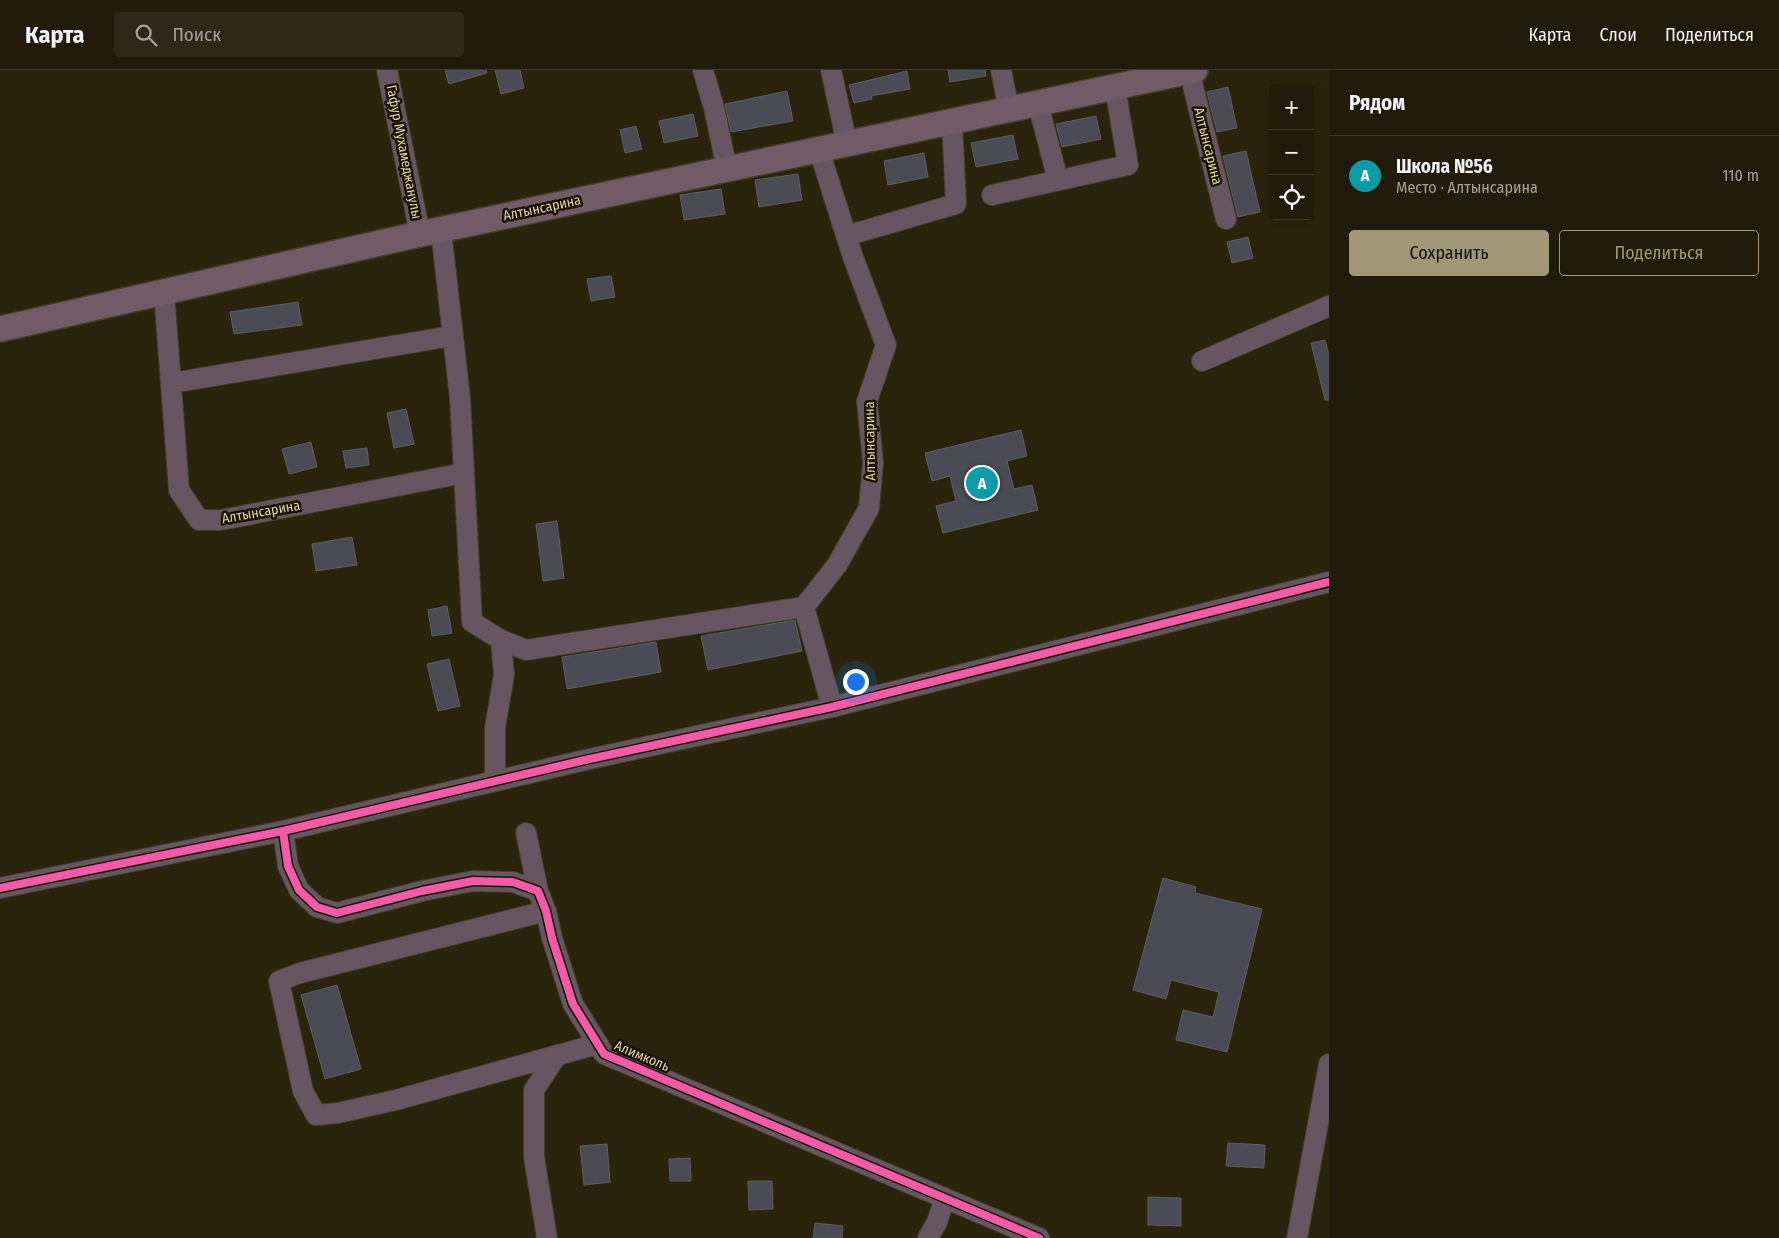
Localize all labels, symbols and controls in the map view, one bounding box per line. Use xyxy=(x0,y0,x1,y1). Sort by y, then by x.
search box xyxy=(114,12,464,57)
text: Карта xyxy=(25,21,84,49)
icon: search xyxy=(132,21,160,49)
text: Поиск xyxy=(172,23,221,46)
text: Карта xyxy=(1528,24,1571,46)
text: Слои xyxy=(1599,24,1637,46)
text: Поделиться xyxy=(1665,24,1754,46)
street label: Гафур Мухамеджанулы xyxy=(383,84,425,220)
map controls xyxy=(1269,85,1314,220)
button: + xyxy=(1269,85,1314,130)
text: Рядом xyxy=(1349,90,1405,116)
street label: Алтынсарина xyxy=(1190,106,1226,187)
button: − xyxy=(1269,130,1314,175)
text: Школа №56 xyxy=(1396,155,1493,178)
text: A xyxy=(1361,166,1369,185)
text: 110 m xyxy=(1722,166,1759,185)
button: locate xyxy=(1269,175,1314,220)
text: Место · Алтынсарина xyxy=(1396,178,1538,197)
street label: Алтынсарина xyxy=(502,191,583,225)
button: Сохранить xyxy=(1349,230,1549,276)
button: Поделиться xyxy=(1559,230,1759,276)
street label: Алтынсарина xyxy=(861,401,879,481)
pin: A xyxy=(966,464,998,502)
street label: Алтынсарина xyxy=(221,497,302,527)
your location xyxy=(843,669,869,695)
street label: Алимколь xyxy=(612,1037,672,1075)

